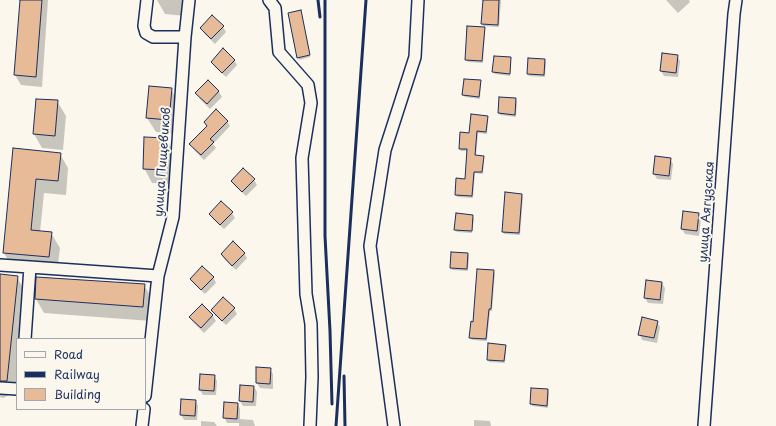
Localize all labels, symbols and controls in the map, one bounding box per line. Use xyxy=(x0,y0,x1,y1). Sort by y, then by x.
street label: улица Пищевиков xyxy=(152,107,174,217)
street label: улица Аягузская xyxy=(696,161,718,263)
legend xyxy=(16,338,146,410)
text: Road xyxy=(54,345,83,363)
text: Railway xyxy=(54,365,100,383)
text: Building xyxy=(54,385,101,403)

